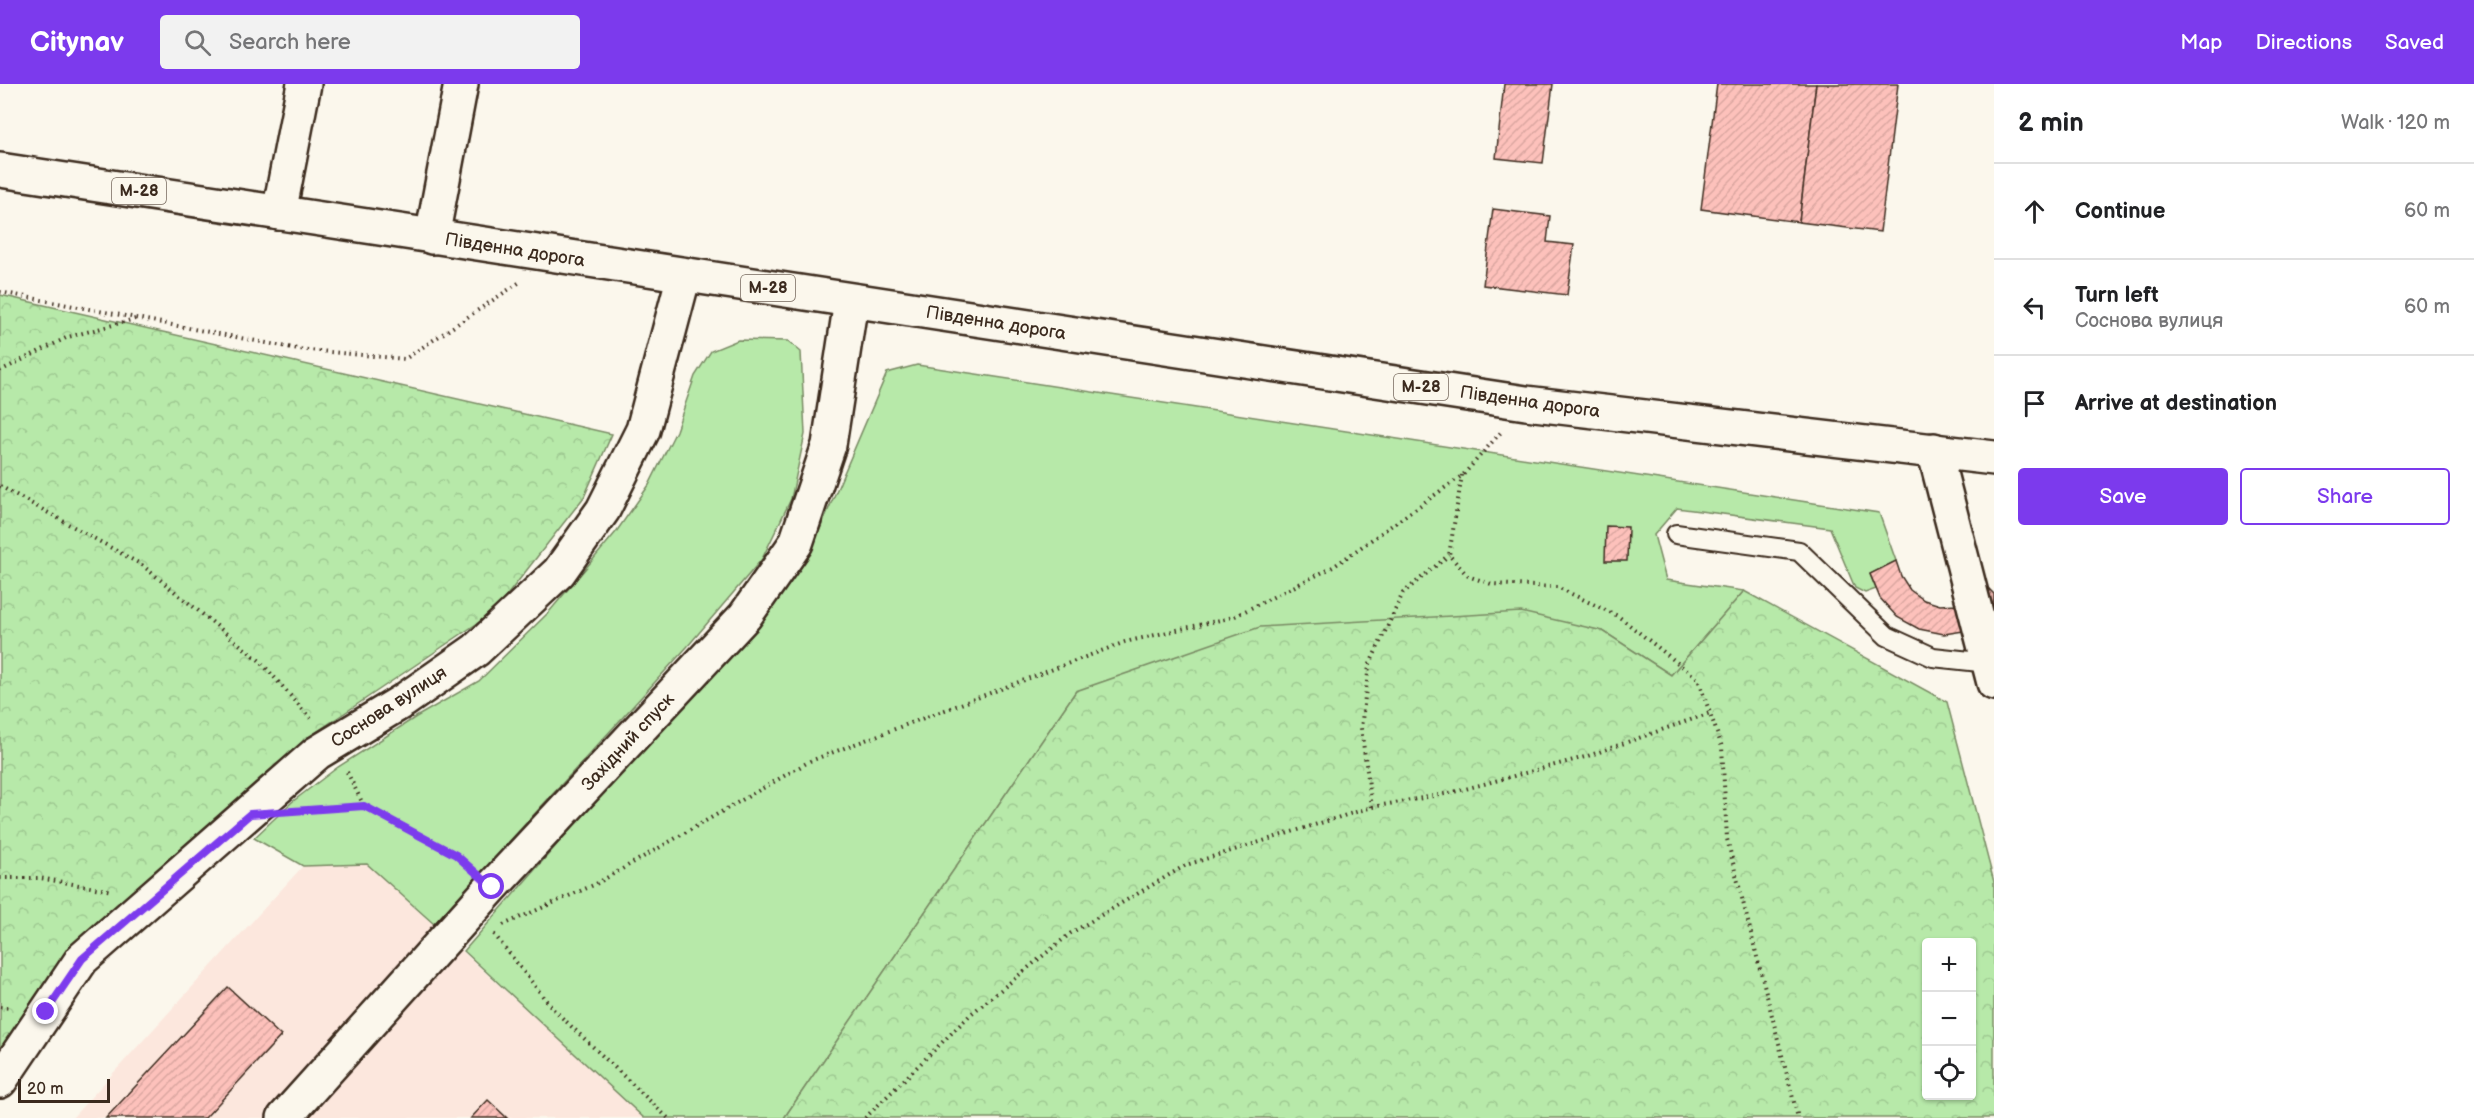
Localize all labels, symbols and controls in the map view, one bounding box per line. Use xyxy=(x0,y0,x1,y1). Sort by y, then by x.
search box xyxy=(160,15,580,69)
text: Citynav xyxy=(30,26,124,59)
icon: search xyxy=(181,26,214,59)
text: Search here xyxy=(229,29,351,56)
text: Map xyxy=(2180,30,2223,55)
text: Directions xyxy=(2256,30,2352,55)
text: Saved xyxy=(2385,30,2444,55)
text: 2 min xyxy=(2018,108,2084,139)
text: Walk · 120 m xyxy=(2341,111,2450,135)
road number: М-28 xyxy=(112,178,166,204)
icon: ahead xyxy=(2018,195,2051,228)
text: Continue xyxy=(2075,198,2165,225)
text: 60 m xyxy=(2404,199,2450,223)
street label: Південна дорога xyxy=(444,229,587,271)
road number: М-28 xyxy=(741,275,795,301)
text: Turn left xyxy=(2075,282,2159,309)
icon: left xyxy=(2018,291,2051,324)
text: 60 m xyxy=(2404,295,2450,319)
street label: Південна дорога xyxy=(925,302,1068,344)
text: Соснова вулиця xyxy=(2075,309,2223,333)
road number: М-28 xyxy=(1394,374,1448,400)
street label: Південна дорога xyxy=(1459,382,1602,422)
icon: arrive xyxy=(2018,387,2051,420)
text: Arrive at destination xyxy=(2075,390,2277,417)
button: Save xyxy=(2018,468,2228,525)
button: Share xyxy=(2240,468,2450,525)
street label: Соснова вулиця xyxy=(327,662,451,752)
street label: Західний спуск xyxy=(577,688,679,795)
route start xyxy=(478,873,504,899)
map controls xyxy=(1922,938,1976,1100)
button: + xyxy=(1922,938,1976,992)
button: − xyxy=(1922,992,1976,1046)
route end xyxy=(32,998,58,1024)
button: locate xyxy=(1922,1046,1976,1100)
scale bar xyxy=(18,1076,110,1104)
text: 20 m xyxy=(27,1080,63,1099)

